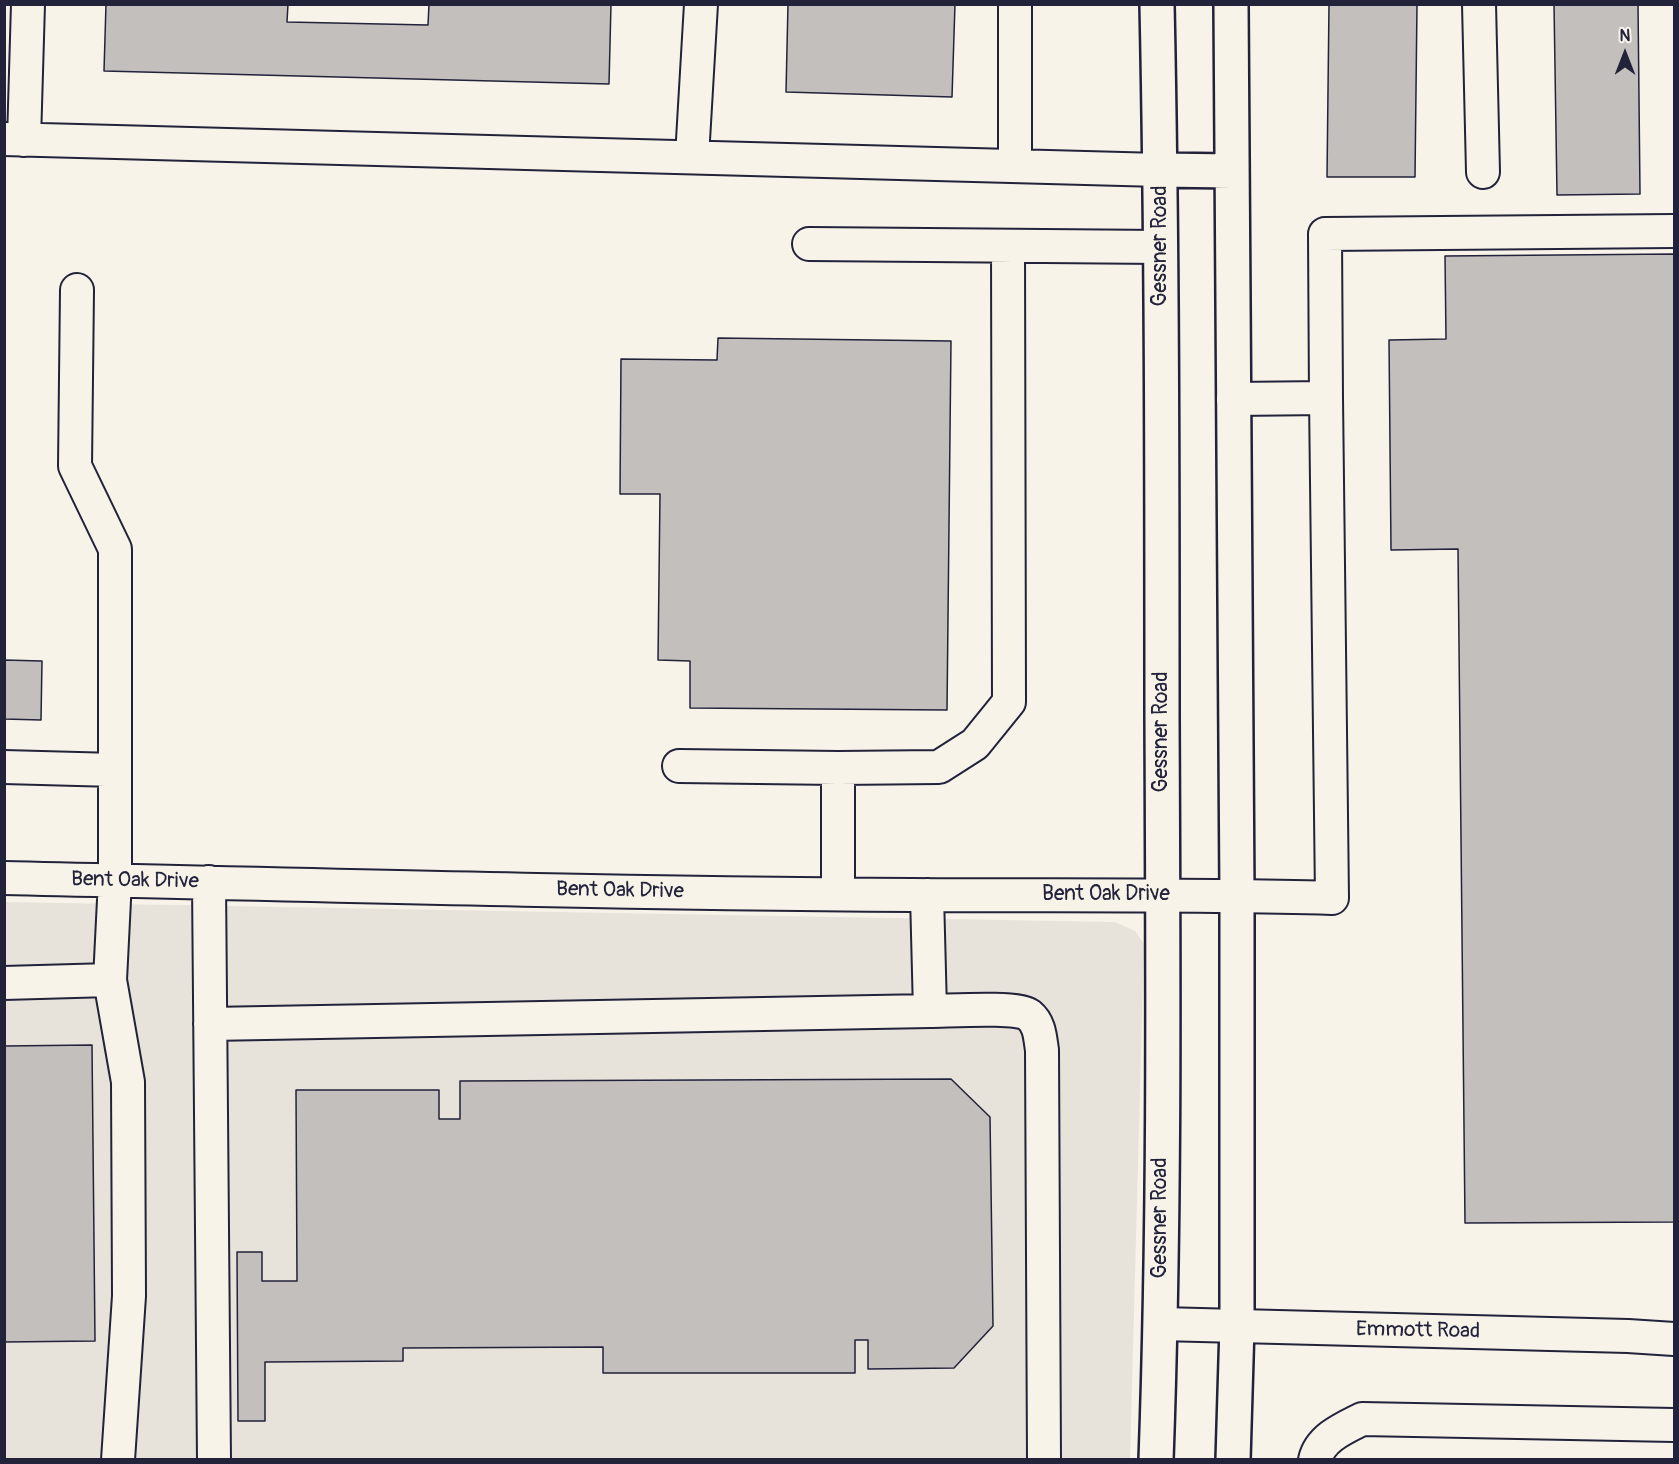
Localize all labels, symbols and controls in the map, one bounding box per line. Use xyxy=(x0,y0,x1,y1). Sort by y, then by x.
north arrow xyxy=(1595,24,1655,84)
text: N xyxy=(1620,26,1630,46)
street label: Gessner Road xyxy=(1148,186,1174,306)
street label: Gessner Road xyxy=(1149,672,1175,792)
street label: Bent Oak Drive xyxy=(71,867,199,895)
street label: Bent Oak Drive xyxy=(556,877,684,905)
street label: Bent Oak Drive xyxy=(1042,882,1170,908)
street label: Gessner Road xyxy=(1148,1158,1174,1278)
street label: Emmott Road xyxy=(1356,1317,1480,1345)

